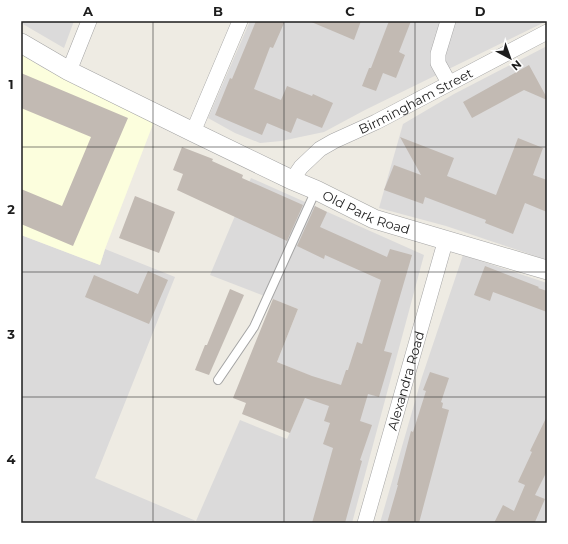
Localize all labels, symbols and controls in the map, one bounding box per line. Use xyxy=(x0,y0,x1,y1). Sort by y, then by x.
text: A xyxy=(82,3,94,19)
text: B xyxy=(213,3,223,19)
text: C xyxy=(345,3,355,19)
text: D xyxy=(475,3,486,19)
north arrow xyxy=(490,38,530,78)
text: N xyxy=(509,57,525,74)
street label: Birmingham Street xyxy=(356,65,475,137)
text: 1 xyxy=(8,76,14,92)
street label: Old Park Road xyxy=(320,187,412,237)
text: 2 xyxy=(7,201,15,217)
text: 3 xyxy=(6,326,15,342)
street label: Alexandra Road xyxy=(384,329,427,432)
text: 4 xyxy=(7,451,16,467)

